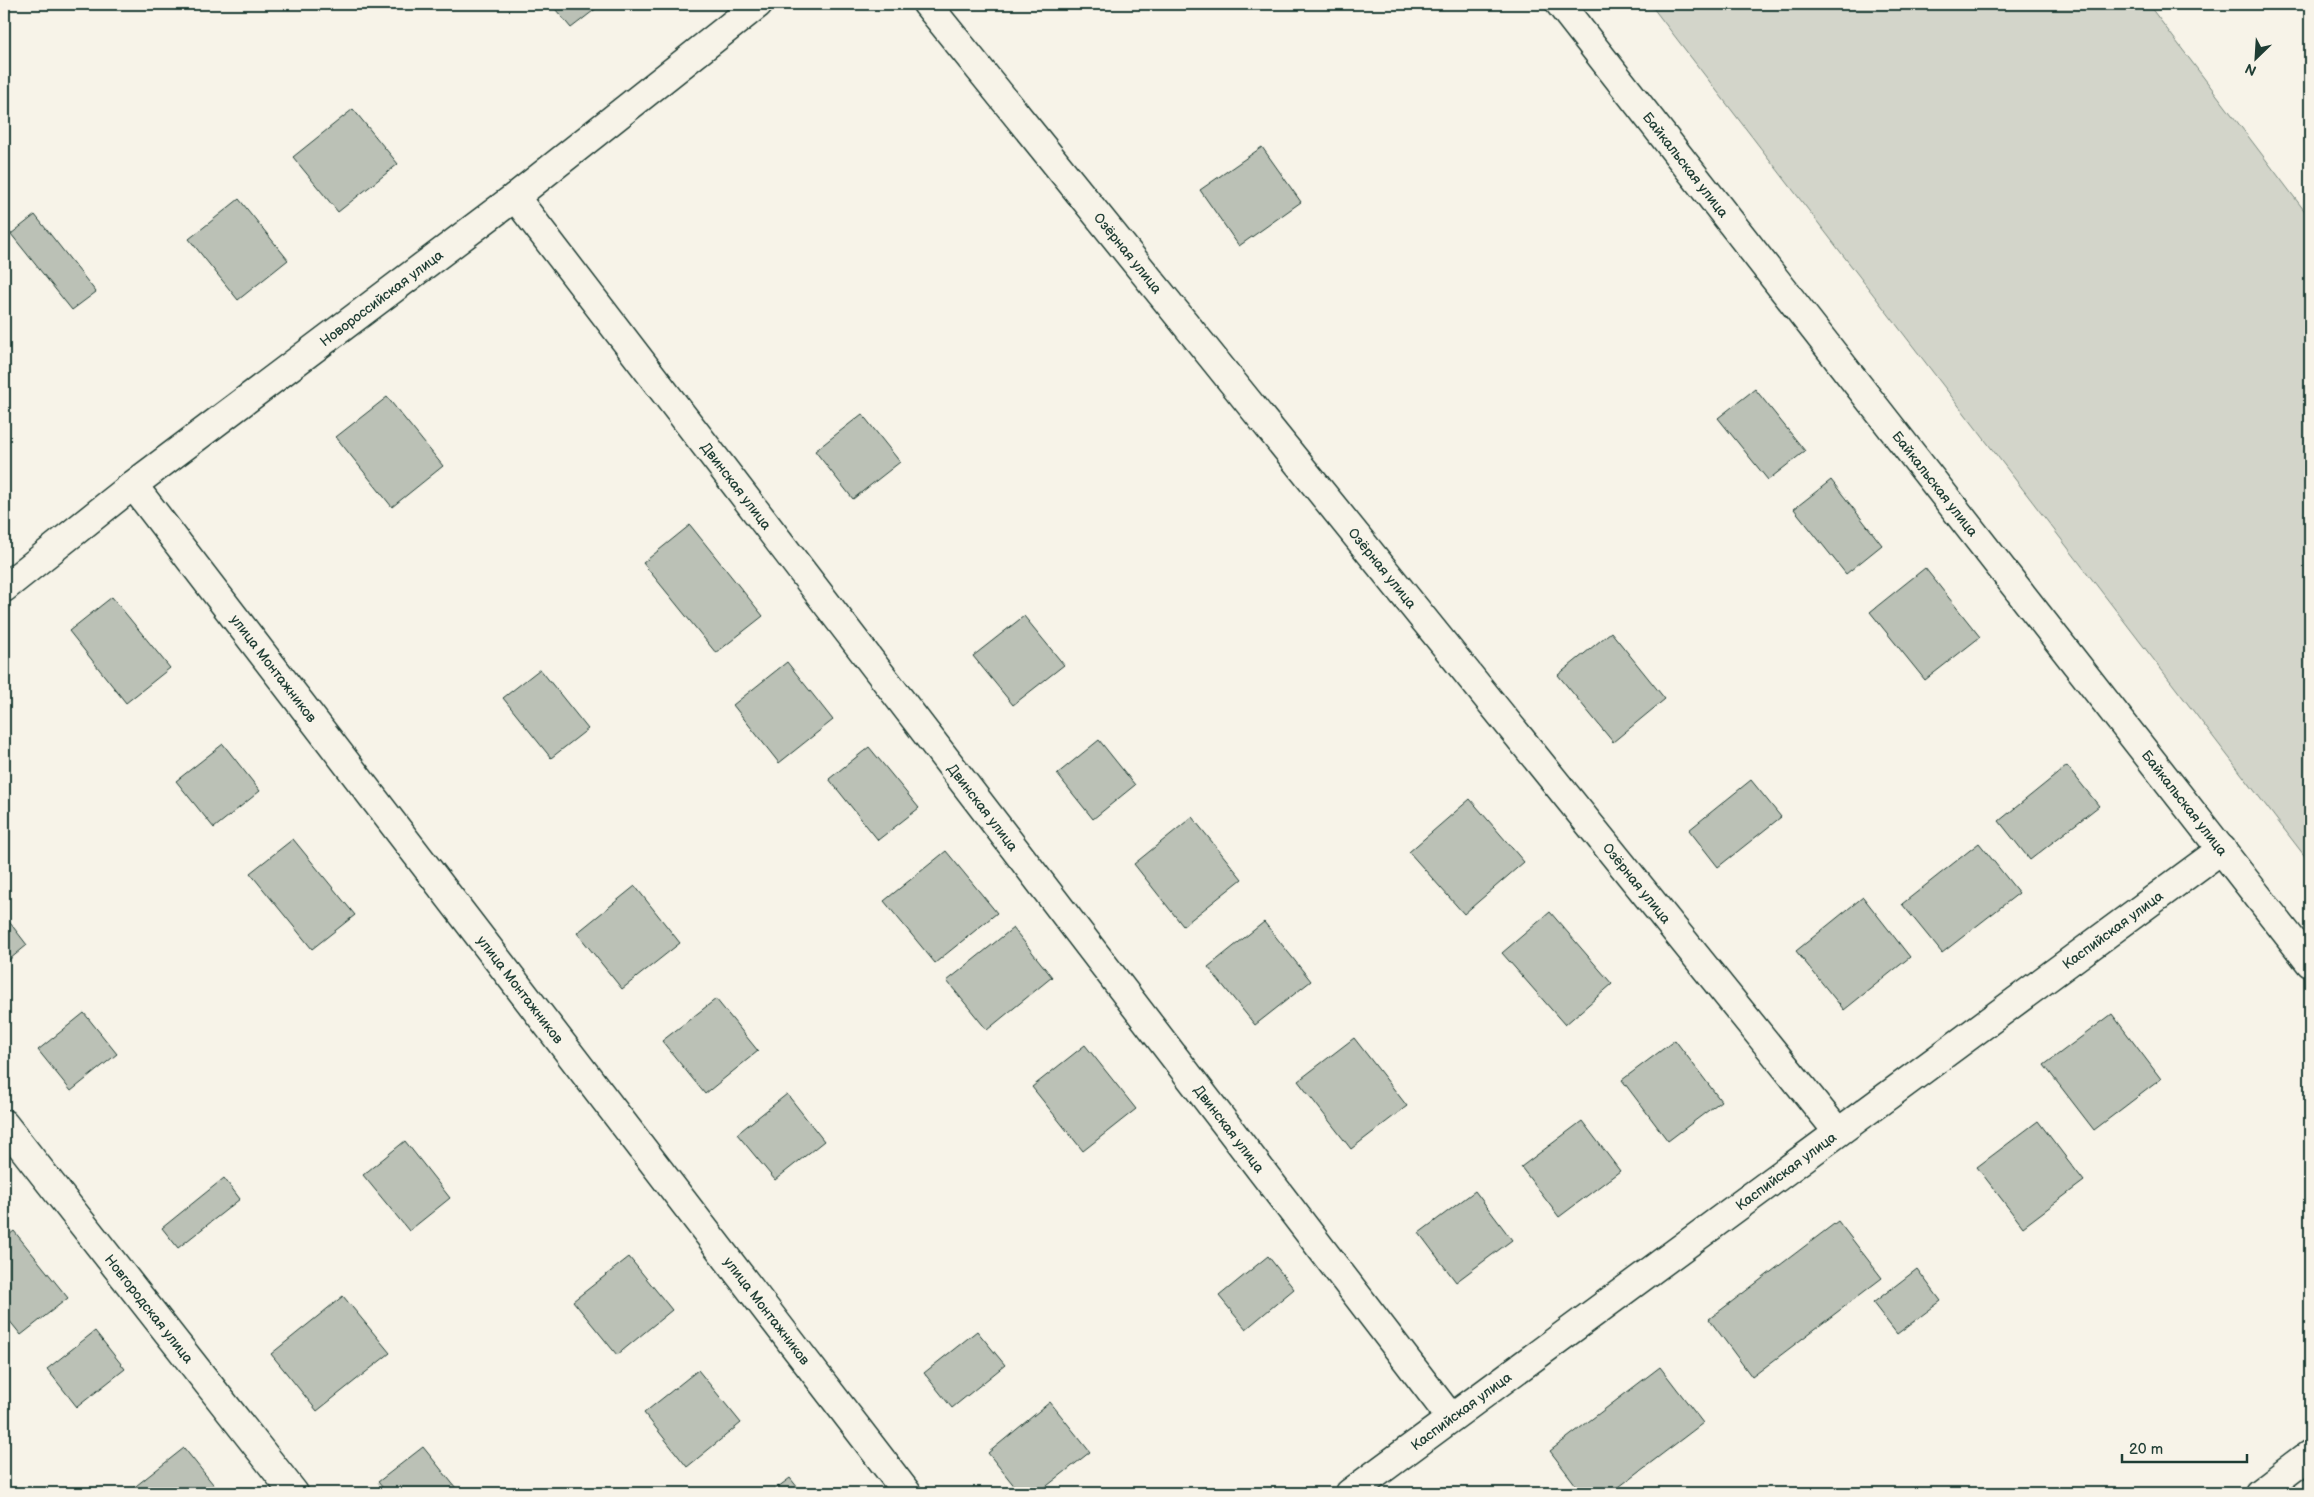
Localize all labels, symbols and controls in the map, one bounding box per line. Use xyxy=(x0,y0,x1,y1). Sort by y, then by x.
north arrow xyxy=(2232,32,2282,82)
text: N xyxy=(2242,59,2259,79)
street label: Байкальская улица xyxy=(1639,109,1733,221)
street label: Озёрная улица xyxy=(1090,209,1166,297)
street label: Новороссийская улица xyxy=(316,246,447,350)
street label: Байкальская улица xyxy=(1889,428,1982,540)
street label: Двинская улица xyxy=(698,439,776,534)
street label: Озёрная улица xyxy=(1345,524,1421,612)
street label: улица Монтажников xyxy=(227,611,321,726)
street label: Байкальская улица xyxy=(2138,747,2232,859)
street label: Двинская улица xyxy=(944,760,1022,855)
street label: Озёрная улица xyxy=(1599,839,1675,927)
street label: Каспийская улица xyxy=(2059,887,2167,973)
street label: улица Монтажников xyxy=(474,932,568,1047)
street label: Двинская улица xyxy=(1190,1082,1269,1176)
street label: Каспийская улица xyxy=(1732,1128,1840,1214)
street label: Новгородская улица xyxy=(101,1251,198,1367)
street label: улица Монтажников xyxy=(720,1253,814,1368)
street label: Каспийская улица xyxy=(1407,1368,1515,1454)
scale bar xyxy=(2122,1432,2246,1464)
text: 20 m xyxy=(2129,1440,2163,1459)

